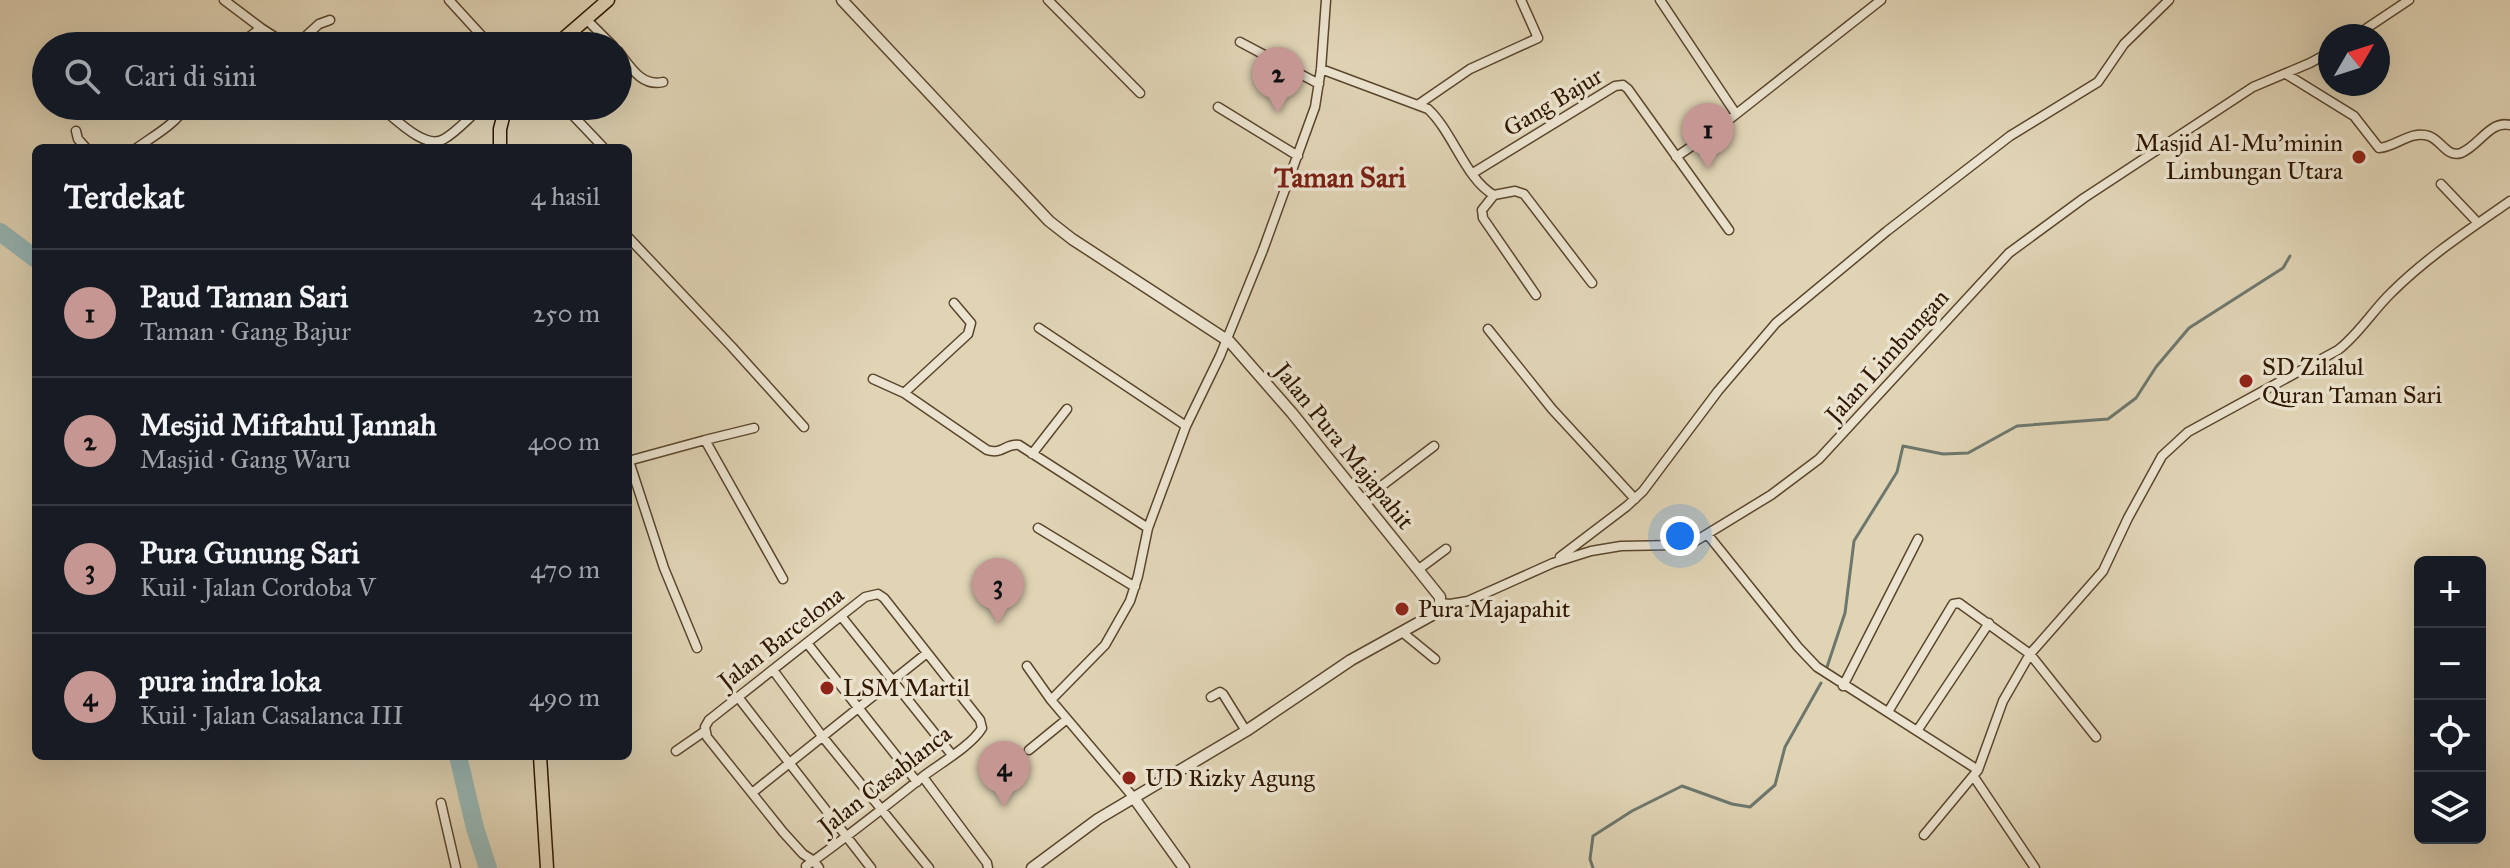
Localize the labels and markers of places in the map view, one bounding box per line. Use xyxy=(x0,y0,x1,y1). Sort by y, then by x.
pin: 2 xyxy=(1252,47,1304,113)
pin: 1 xyxy=(1682,103,1734,169)
place label: Masjid Al-Mu'minin Limbungan Utara xyxy=(2135,128,2344,186)
marker: Masjid Al-Mu'minin Limbungan Utara xyxy=(2350,148,2368,166)
place label: SD Zilalul Quran Taman Sari xyxy=(2262,352,2443,410)
marker: SD Zilalul Quran Taman Sari xyxy=(2237,372,2255,390)
pin: 3 xyxy=(972,558,1024,624)
place label: Pura Majapahit xyxy=(1418,594,1571,624)
marker: Pura Majapahit xyxy=(1393,600,1411,618)
place label: LSM Martil xyxy=(843,673,970,703)
marker: LSM Martil xyxy=(818,679,836,697)
pin: 4 xyxy=(978,741,1030,807)
place label: UD Rizky Agung xyxy=(1145,763,1316,793)
marker: UD Rizky Agung xyxy=(1120,769,1138,787)

